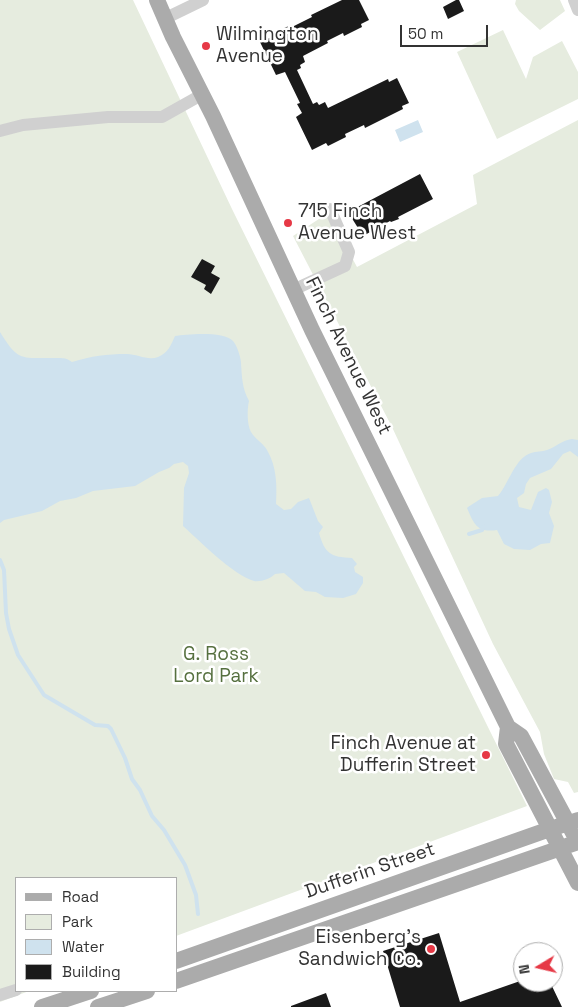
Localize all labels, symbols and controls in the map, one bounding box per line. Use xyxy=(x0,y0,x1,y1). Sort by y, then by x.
scale bar xyxy=(403,15,490,47)
place label: Wilmington Avenue xyxy=(216,24,319,68)
text: 50 m xyxy=(408,24,443,43)
marker: Wilmington Avenue xyxy=(200,40,212,52)
place label: 715 Finch Avenue West xyxy=(298,201,416,245)
marker: 715 Finch Avenue West xyxy=(282,217,294,229)
street label: Finch Avenue West xyxy=(300,273,396,439)
park label: G. Ross Lord Park xyxy=(173,644,259,688)
place label: Finch Avenue at Dufferin Street xyxy=(330,733,476,777)
marker: Finch Avenue at Dufferin Street xyxy=(480,749,492,761)
street label: Dufferin Street xyxy=(302,838,438,904)
legend xyxy=(15,877,178,992)
text: Road xyxy=(62,887,99,906)
text: Park xyxy=(62,912,93,931)
place label: Eisenberg’s Sandwich Co. xyxy=(298,927,421,971)
text: Water xyxy=(62,937,104,956)
north arrow xyxy=(513,942,563,992)
marker: Eisenberg’s Sandwich Co. xyxy=(425,943,437,955)
text: Building xyxy=(62,962,121,981)
text: N xyxy=(515,963,534,975)

